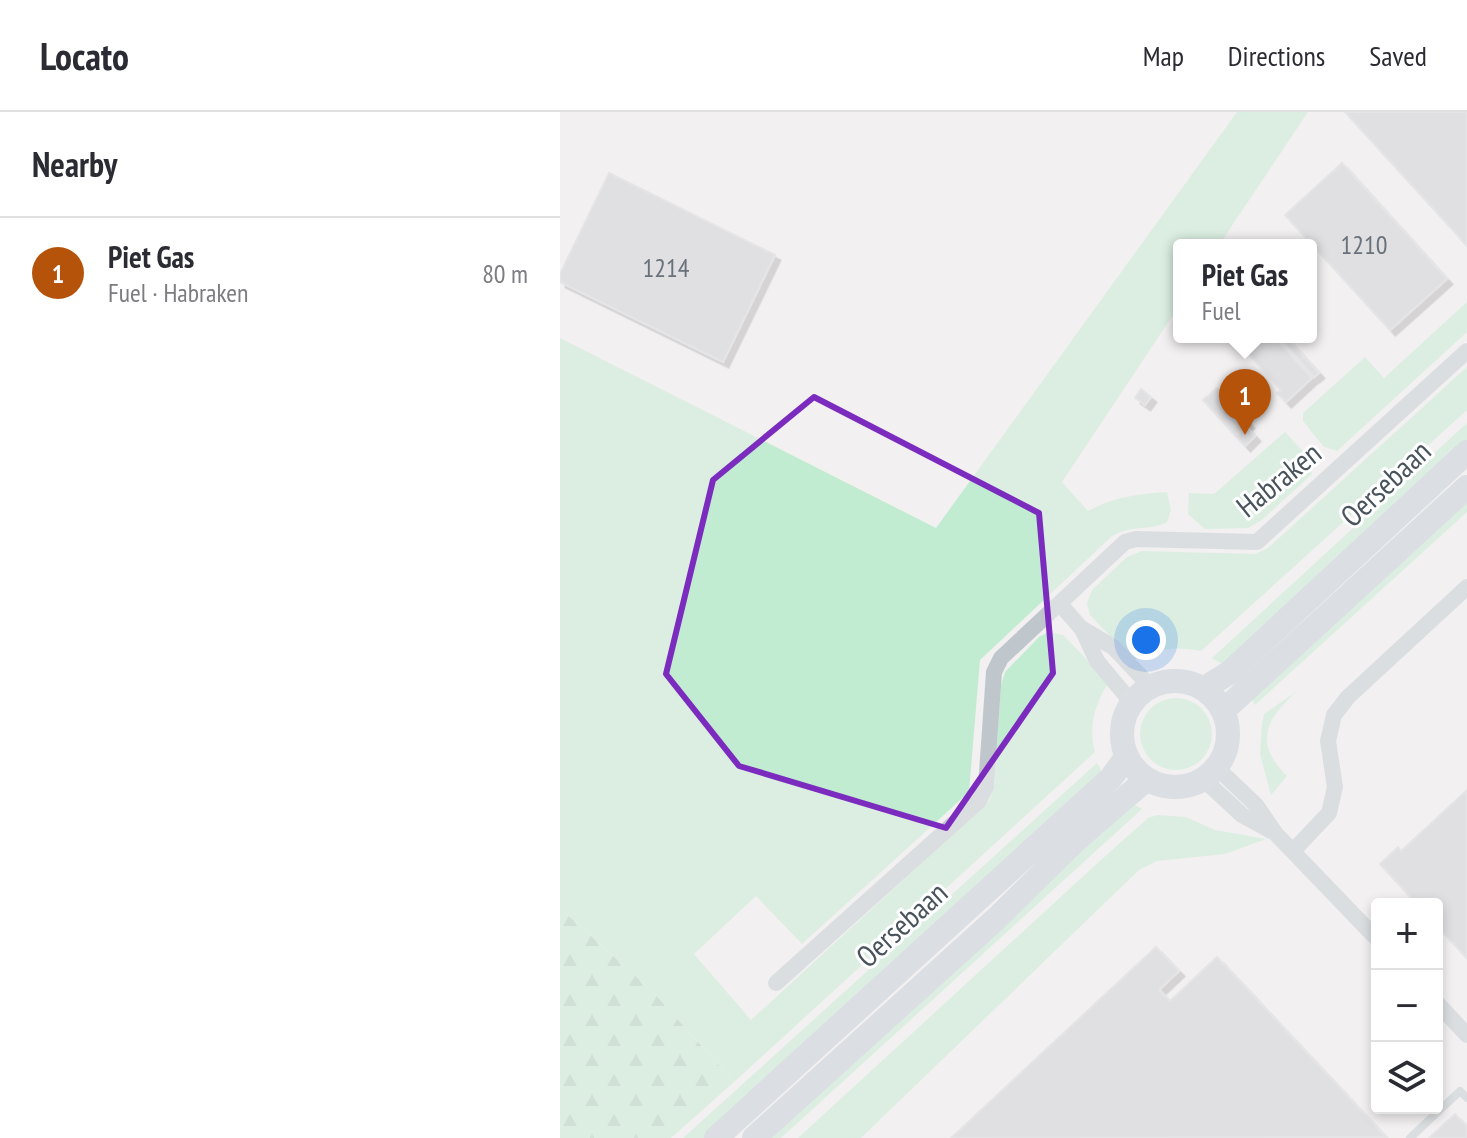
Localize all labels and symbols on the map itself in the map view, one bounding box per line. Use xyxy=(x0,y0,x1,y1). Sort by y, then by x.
house number: 1210 xyxy=(1341,228,1387,261)
house number: 1214 xyxy=(643,251,690,284)
pin: 1 xyxy=(1219,369,1271,435)
street label: Oersebaan xyxy=(1332,431,1438,535)
street label: Habraken xyxy=(1228,433,1328,525)
your location xyxy=(1126,620,1166,660)
street label: Oersebaan xyxy=(847,873,955,975)

